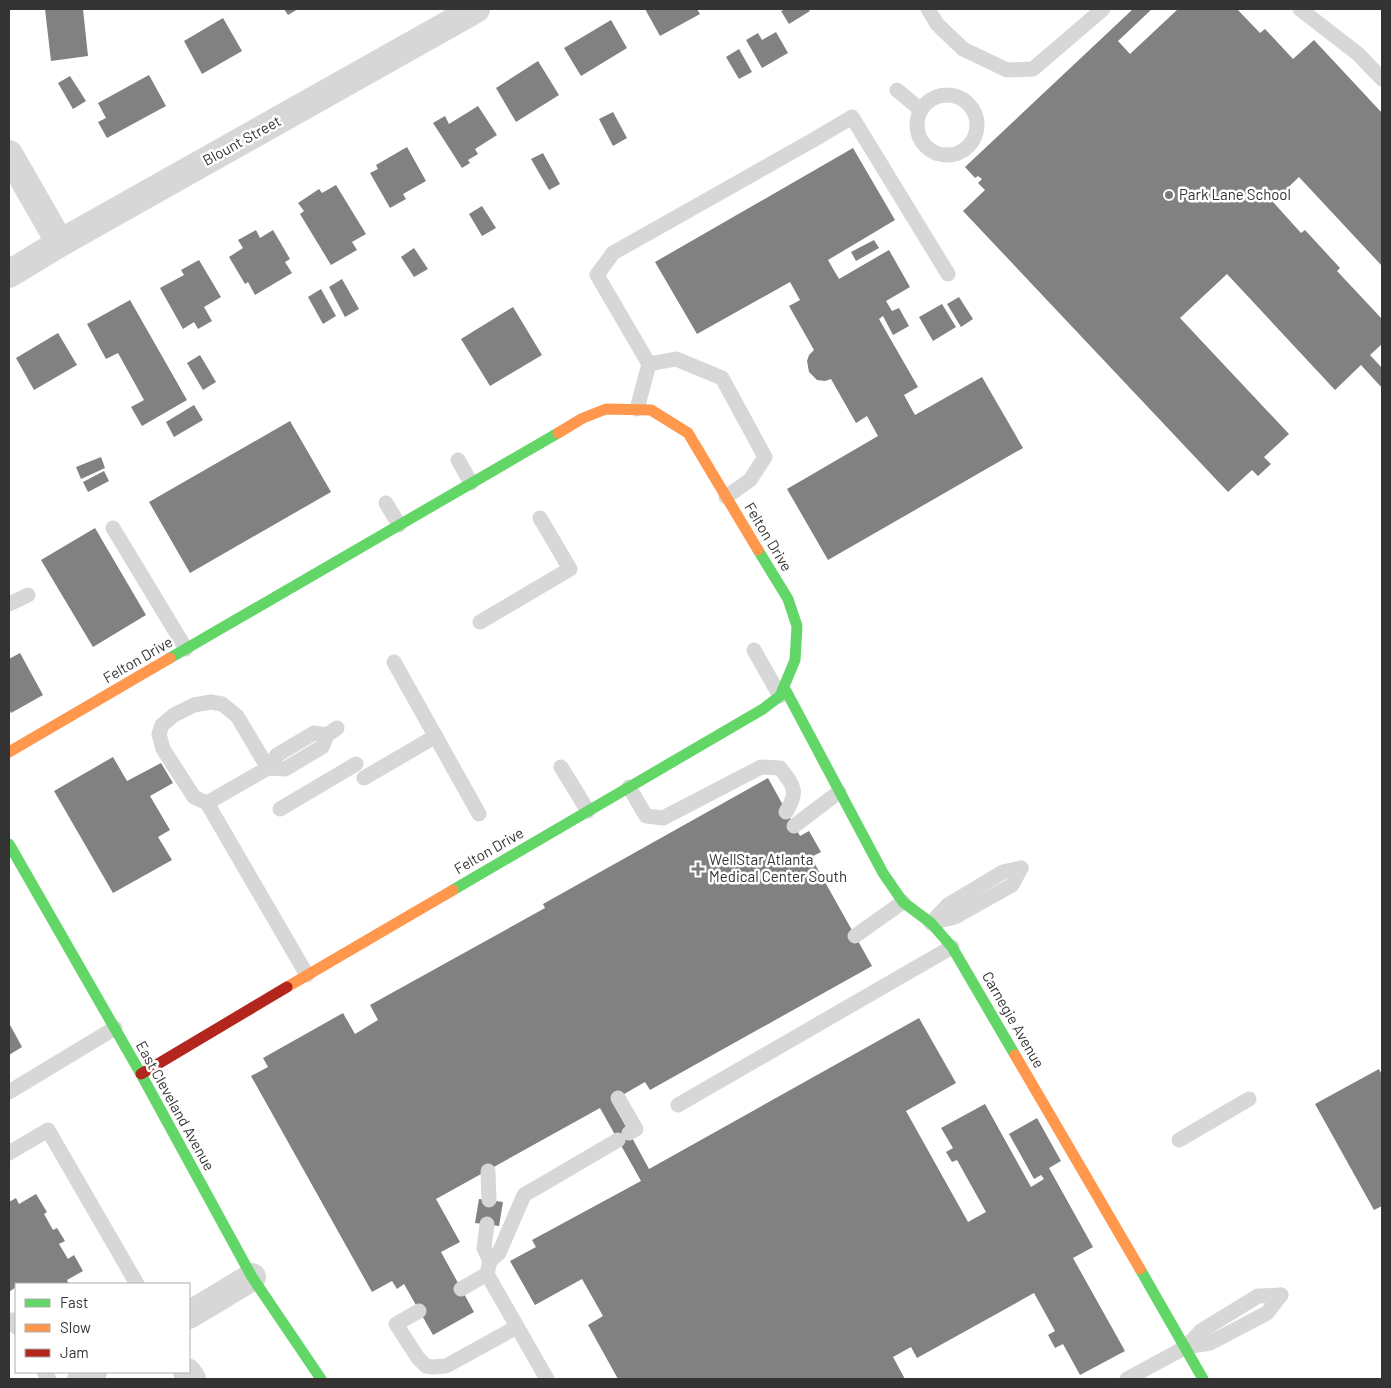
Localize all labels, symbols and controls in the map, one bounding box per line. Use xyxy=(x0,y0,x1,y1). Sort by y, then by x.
street label: Blount Street xyxy=(199,111,284,169)
place label: Park Lane School xyxy=(1179,185,1291,203)
marker: Park Lane School xyxy=(1163,189,1175,201)
street label: Felton Drive xyxy=(741,499,796,574)
street label: Felton Drive xyxy=(100,632,175,686)
street label: Felton Drive xyxy=(451,823,526,877)
place label: WellStar Atlanta Medical Center South xyxy=(709,850,847,885)
marker: WellStar Atlanta Medical Center South xyxy=(691,862,705,876)
street label: Carnegie Avenue xyxy=(979,968,1049,1071)
street label: East Cleveland Avenue xyxy=(133,1037,219,1174)
legend xyxy=(15,1283,190,1373)
text: Fast xyxy=(60,1293,88,1311)
text: Slow xyxy=(60,1318,91,1336)
text: Jam xyxy=(60,1343,89,1361)

